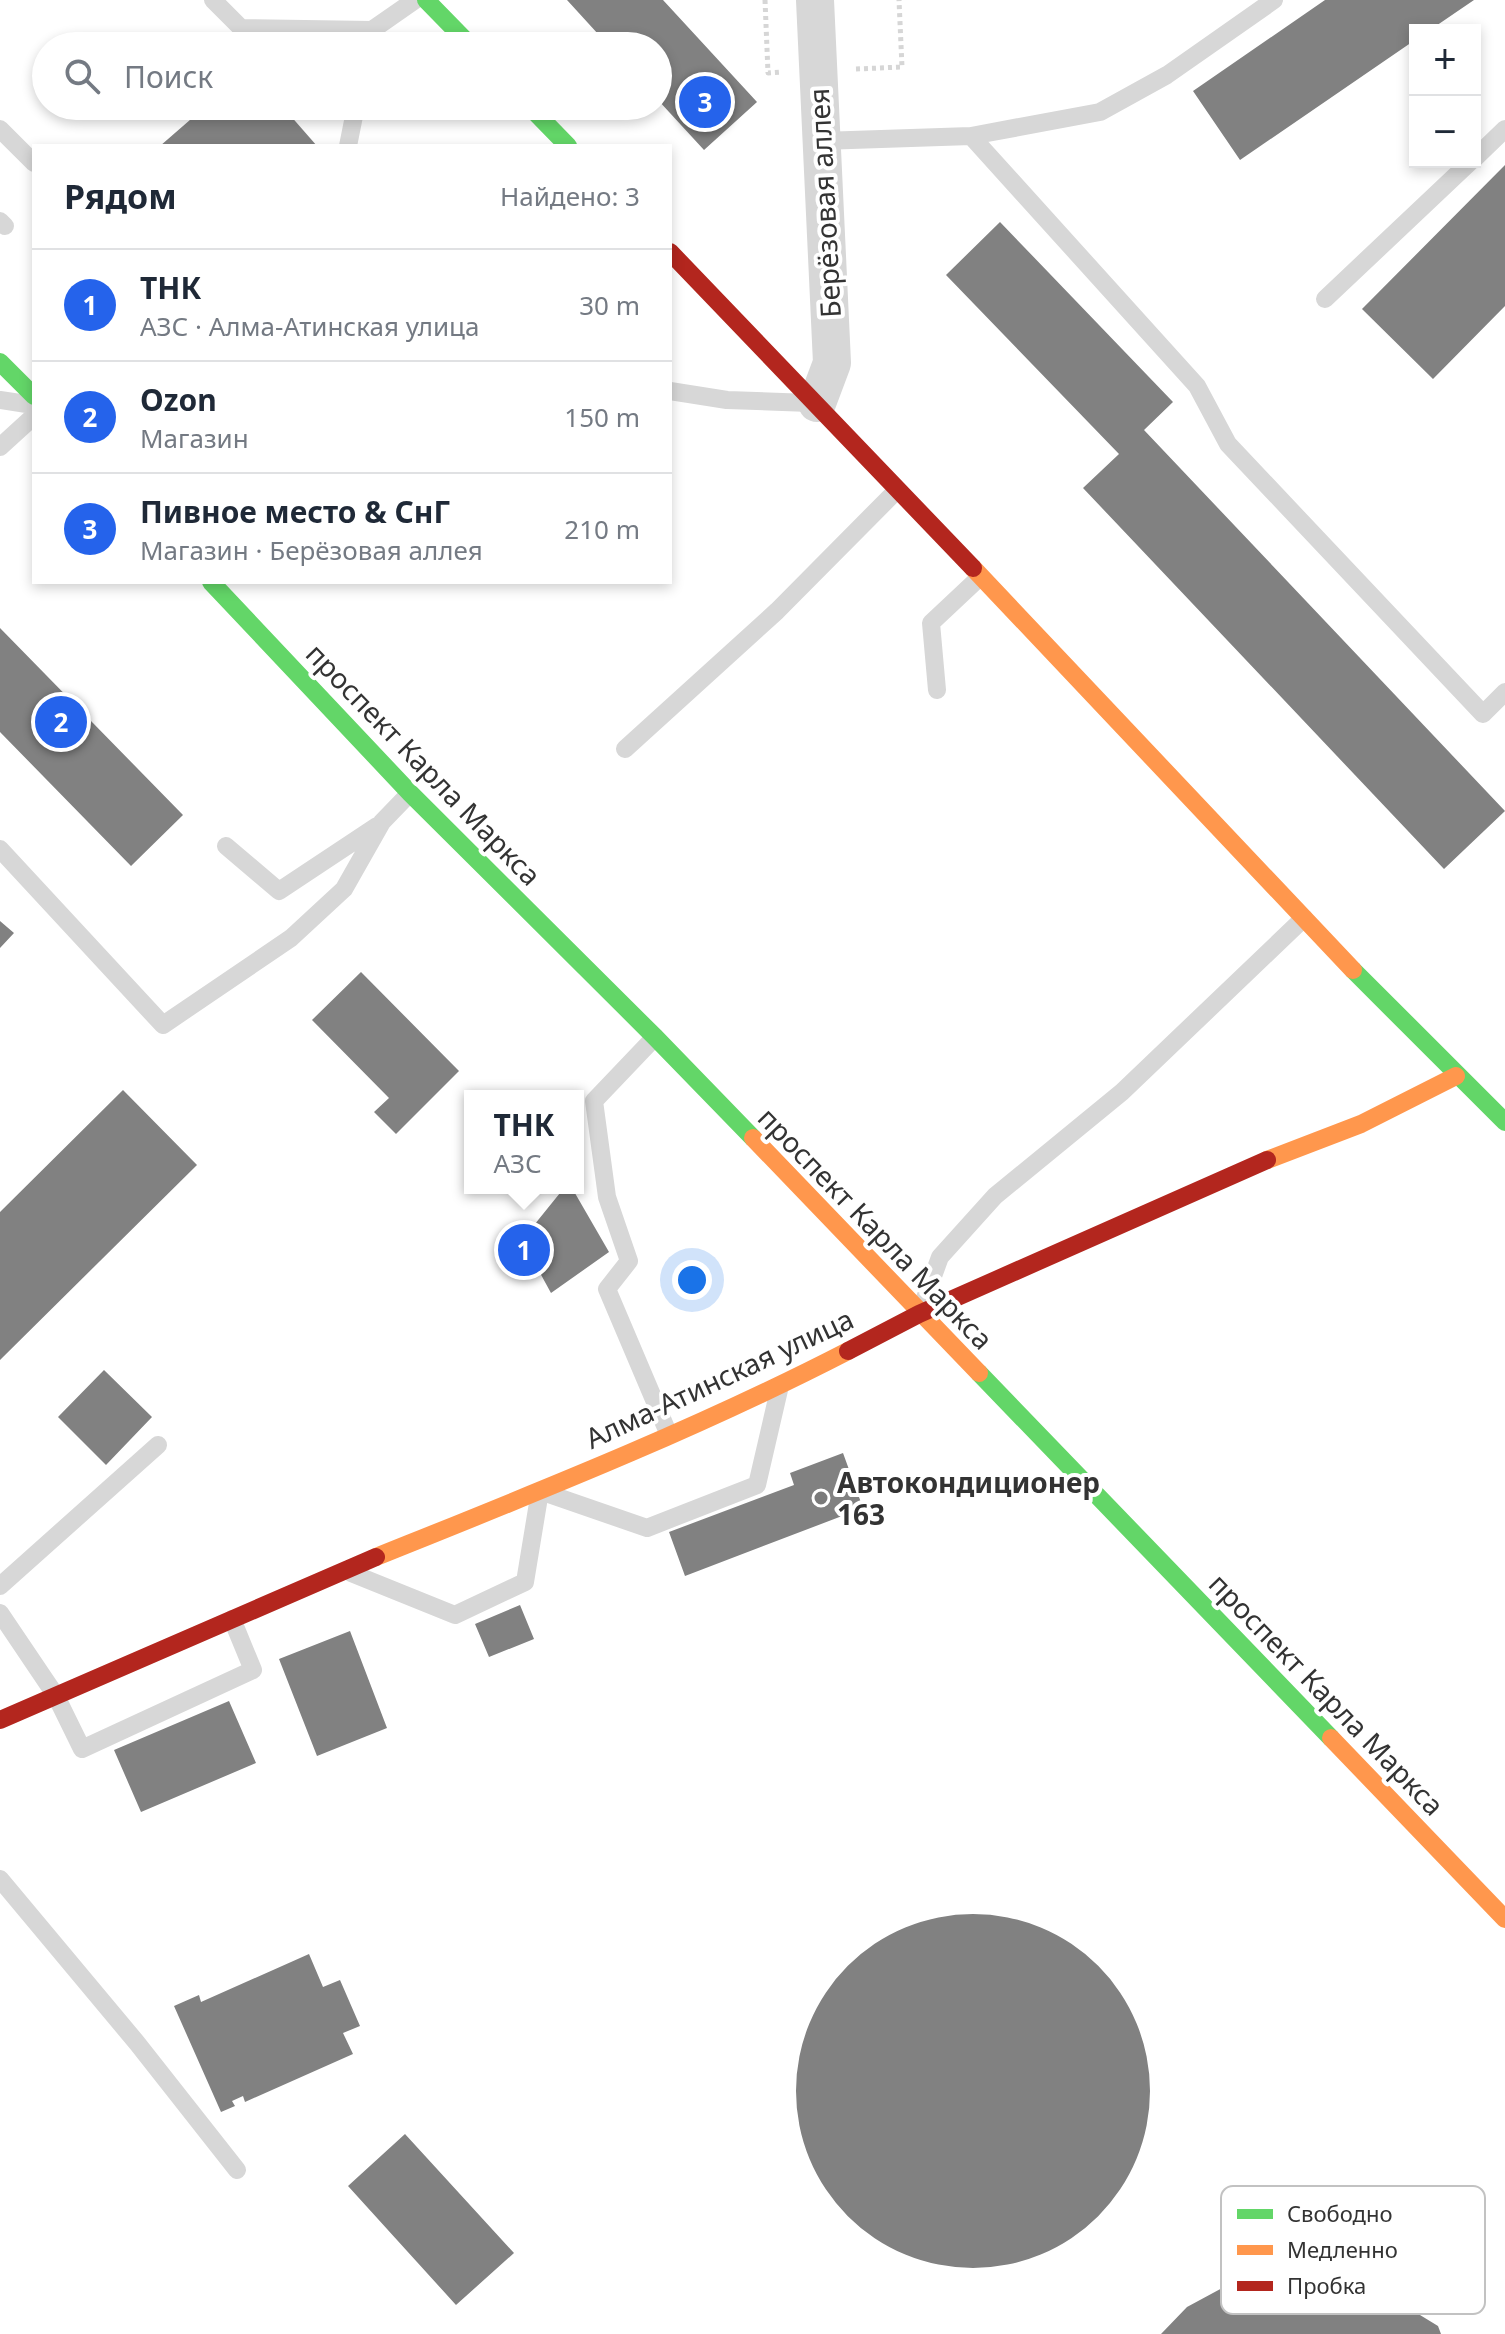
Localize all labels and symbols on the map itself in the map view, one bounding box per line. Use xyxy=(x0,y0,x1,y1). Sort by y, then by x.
pin: 3 xyxy=(679,72,731,132)
street label: Берёзовая аллея xyxy=(799,87,849,319)
street label: проспект Карла Маркса xyxy=(298,635,550,893)
pin: 2 xyxy=(35,692,87,752)
street label: проспект Карла Маркса xyxy=(750,1099,1002,1357)
pin: 1 xyxy=(498,1220,550,1280)
your location xyxy=(672,1260,712,1300)
street label: Алма-Атинская улица xyxy=(579,1299,859,1457)
place label: Автокондиционер 163 xyxy=(837,1463,1100,1533)
marker: Автокондиционер 163 xyxy=(812,1489,830,1507)
street label: проспект Карла Маркса xyxy=(1201,1565,1453,1823)
legend xyxy=(1221,2186,1485,2314)
text: Свободно xyxy=(1287,2198,1392,2228)
text: Медленно xyxy=(1287,2234,1398,2264)
text: Пробка xyxy=(1287,2270,1366,2300)

